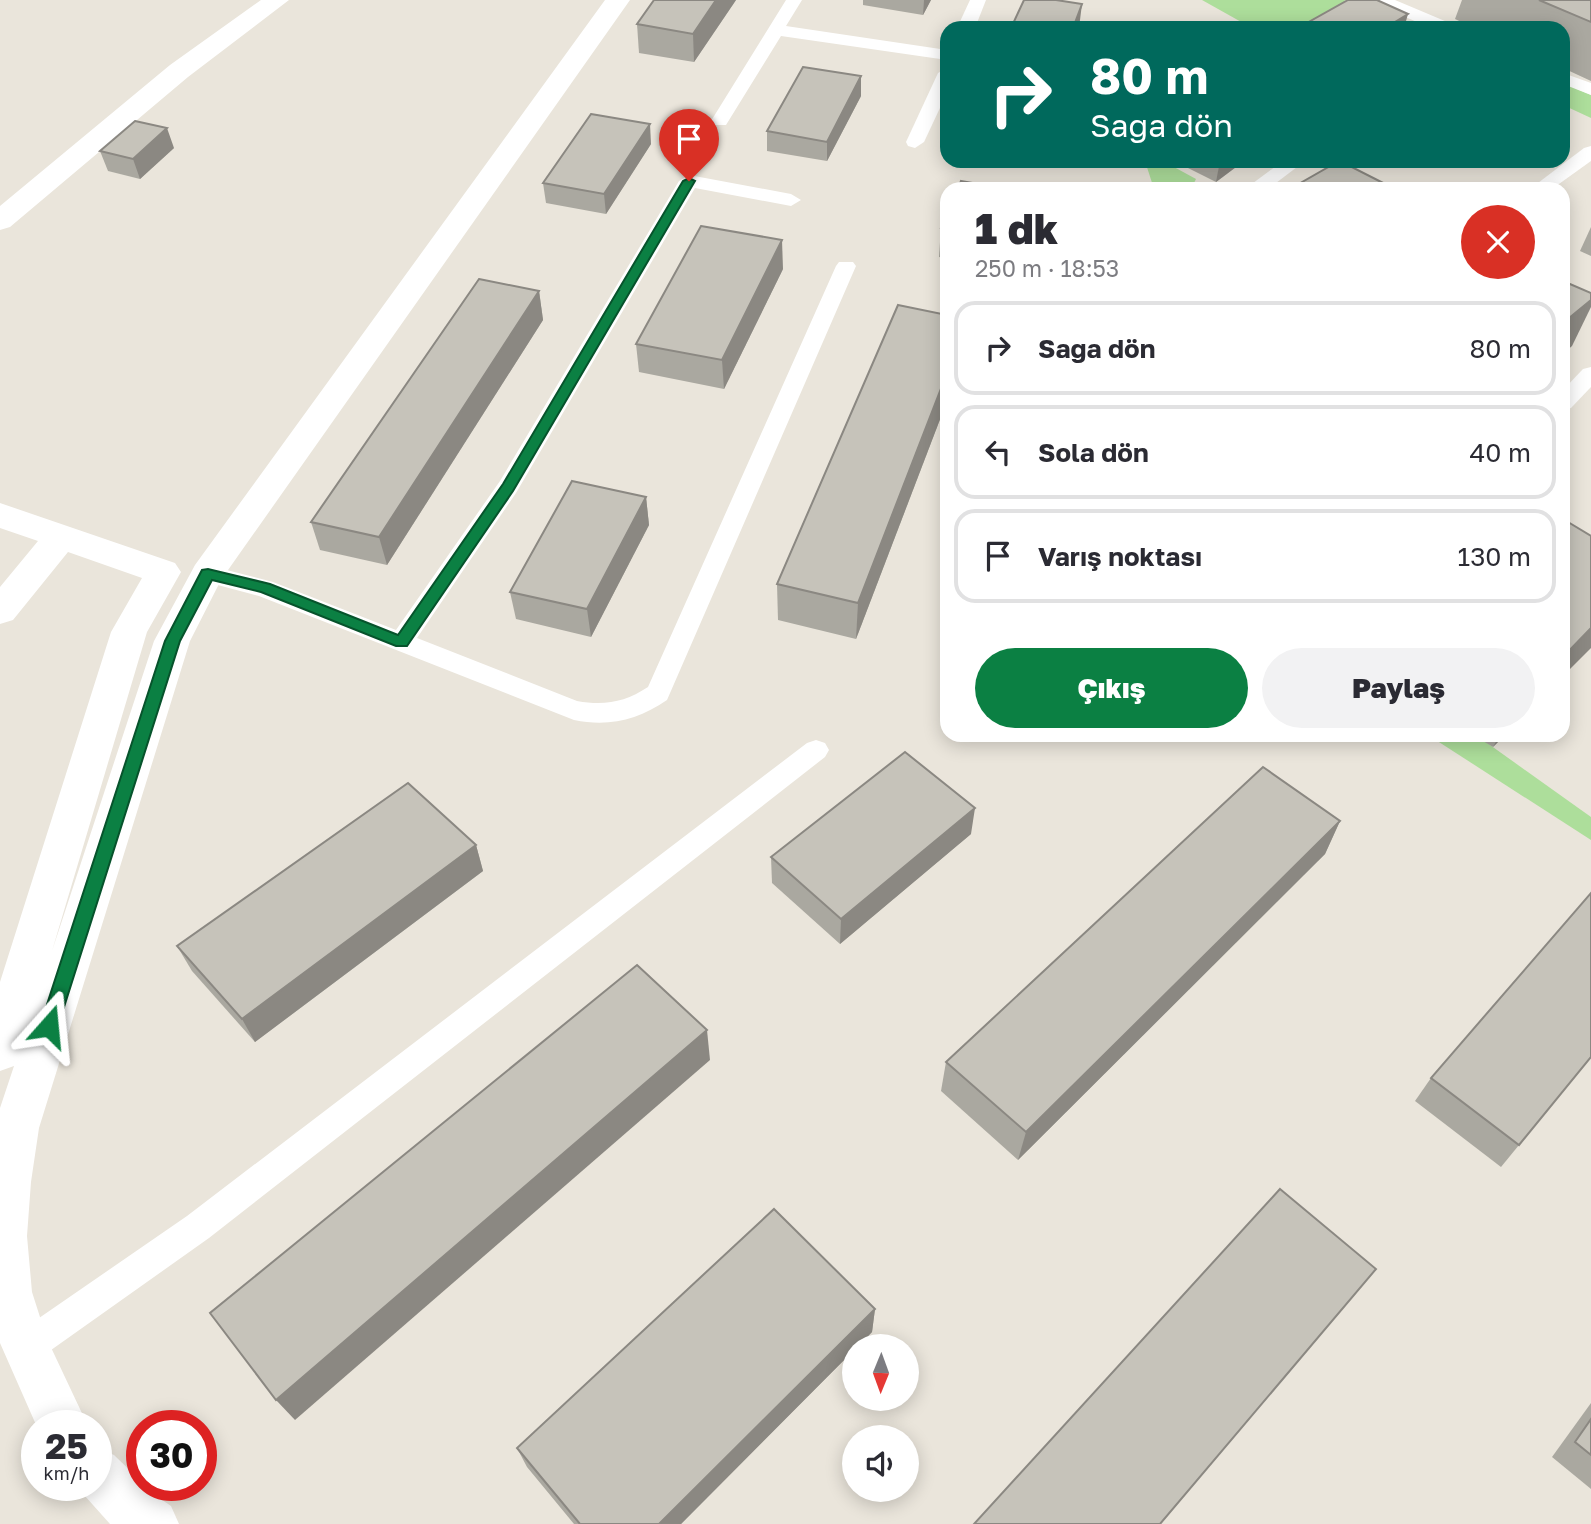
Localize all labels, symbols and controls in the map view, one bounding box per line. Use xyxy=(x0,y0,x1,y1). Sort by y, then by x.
text: 80 m xyxy=(1090,46,1208,105)
icon: right xyxy=(975,49,1066,140)
text: Sağa dön xyxy=(1090,106,1233,144)
pin xyxy=(659,109,719,181)
icon: arrive xyxy=(670,120,708,158)
text: 1 dk xyxy=(975,203,1058,253)
button: close xyxy=(1461,205,1535,279)
text: 250 m · 18:53 xyxy=(975,254,1119,282)
icon: right xyxy=(979,329,1017,367)
text: Sağa dön xyxy=(1038,333,1155,364)
text: 80 m xyxy=(1470,333,1531,364)
icon: left xyxy=(979,433,1017,471)
text: Sola dön xyxy=(1038,437,1149,468)
text: 40 m xyxy=(1470,437,1531,468)
icon: arrive xyxy=(979,537,1017,575)
text: Varış noktası xyxy=(1038,541,1202,572)
text: 130 m xyxy=(1458,541,1531,572)
button: Çıkış xyxy=(975,648,1248,728)
button: Paylaş xyxy=(1262,648,1535,728)
position arrow xyxy=(12,989,86,1063)
north arrow xyxy=(842,1334,919,1410)
map controls xyxy=(842,1334,919,1502)
speed limit sign: 30 xyxy=(126,1410,217,1501)
text: 25 xyxy=(45,1425,88,1467)
button: sound xyxy=(842,1425,919,1502)
text: km/h xyxy=(44,1462,89,1484)

